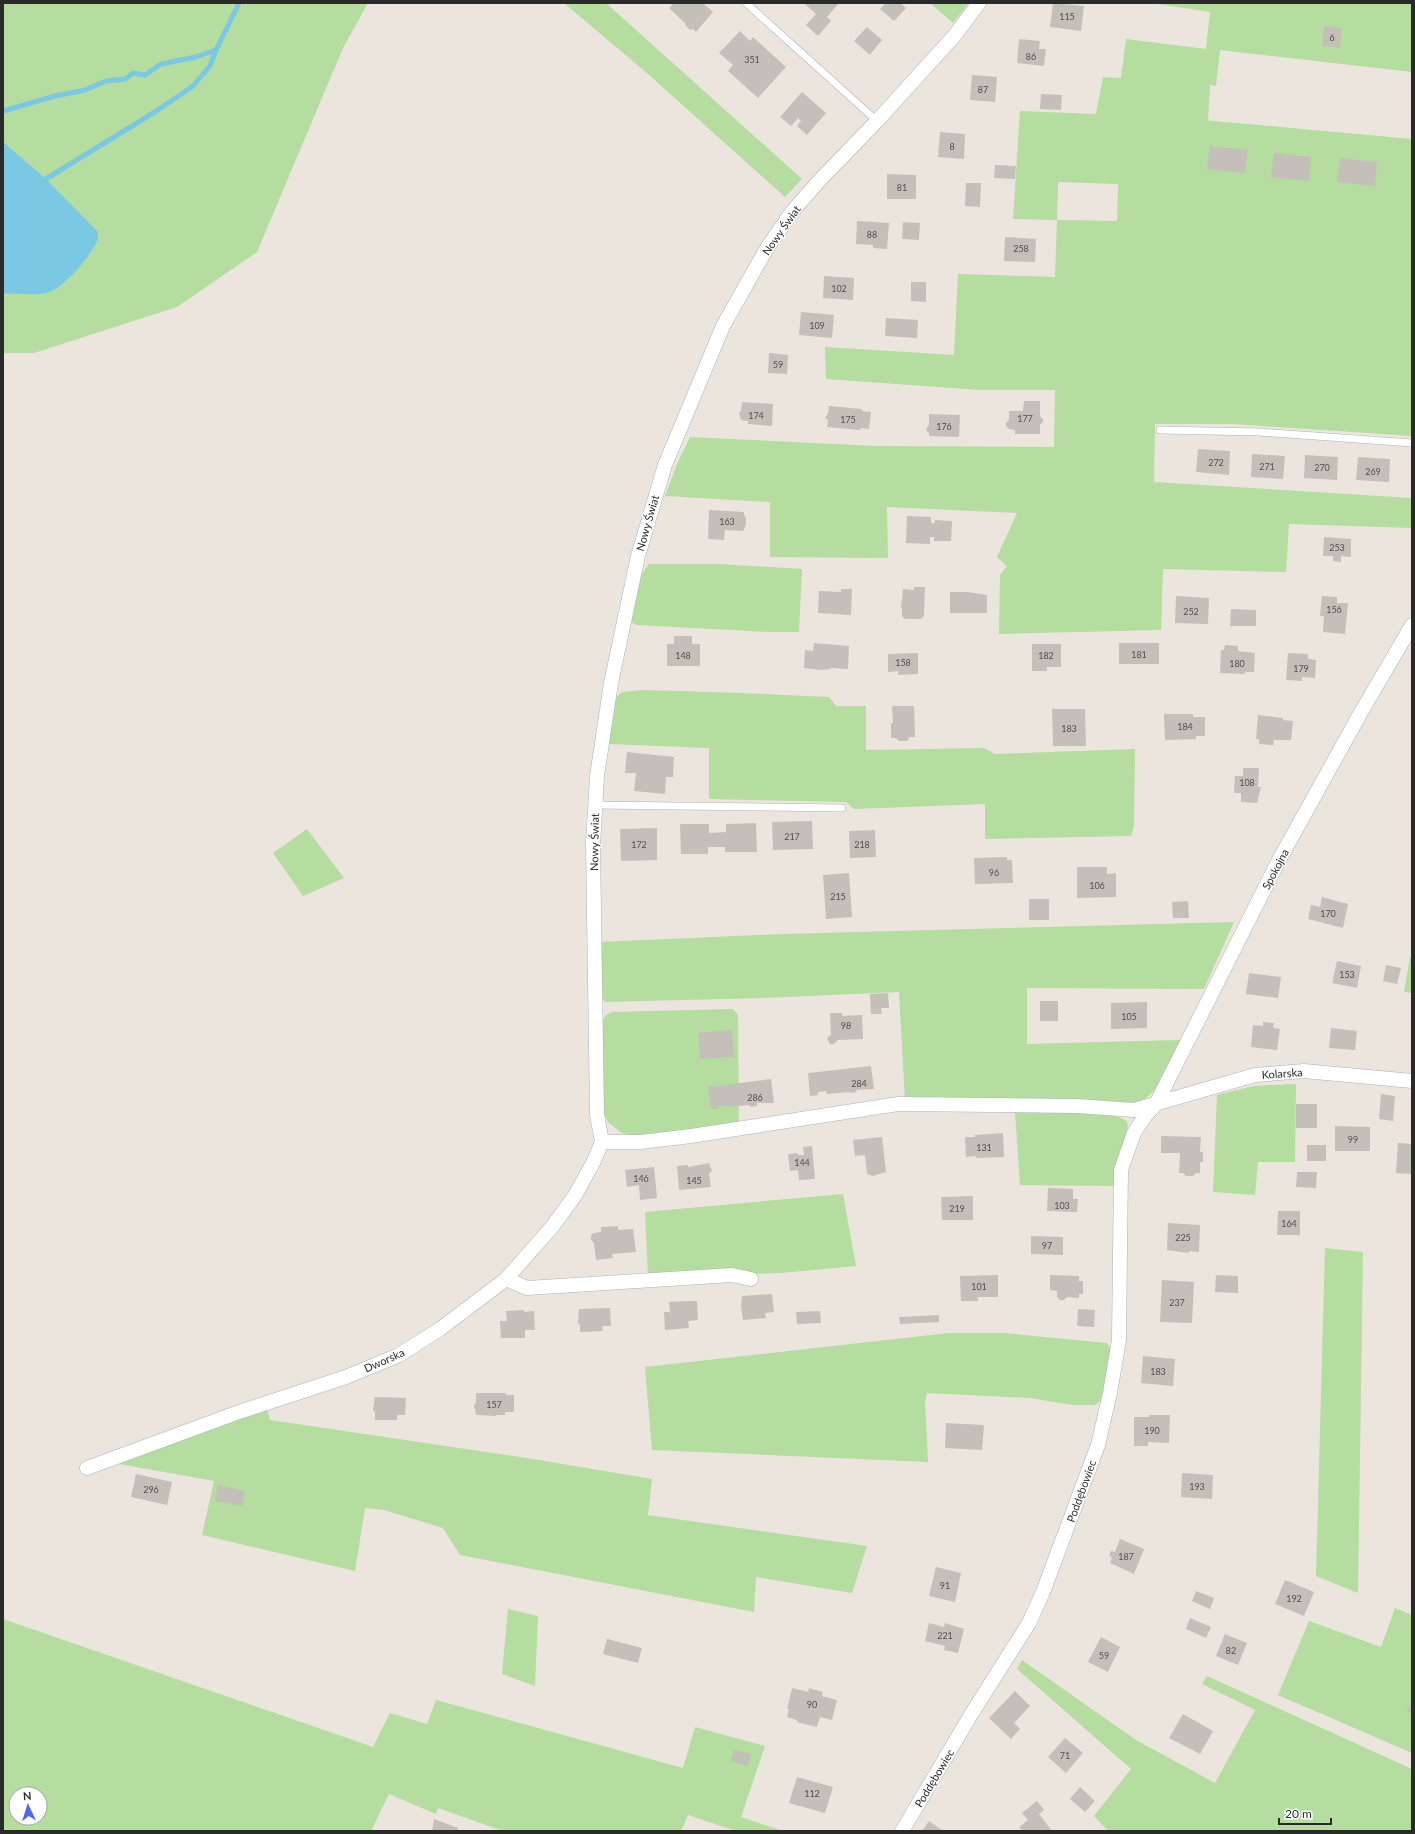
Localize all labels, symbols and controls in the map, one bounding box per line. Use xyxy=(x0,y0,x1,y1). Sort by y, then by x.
house number: 115 xyxy=(1059,11,1075,22)
house number: 6 xyxy=(1329,32,1335,43)
house number: 86 xyxy=(1026,51,1036,62)
house number: 351 xyxy=(744,54,760,65)
house number: 87 xyxy=(978,84,988,95)
house number: 8 xyxy=(949,141,955,152)
house number: 81 xyxy=(897,182,907,193)
street label: Nowy Świat xyxy=(759,203,803,257)
house number: 88 xyxy=(867,229,877,240)
house number: 258 xyxy=(1013,243,1029,254)
house number: 102 xyxy=(831,283,847,294)
house number: 109 xyxy=(809,320,825,331)
house number: 59 xyxy=(773,359,783,370)
house number: 174 xyxy=(748,410,764,421)
house number: 177 xyxy=(1017,413,1033,424)
house number: 175 xyxy=(840,414,856,425)
house number: 176 xyxy=(936,421,952,432)
house number: 272 xyxy=(1208,457,1224,468)
house number: 271 xyxy=(1259,461,1275,472)
house number: 270 xyxy=(1314,462,1330,473)
house number: 269 xyxy=(1365,466,1381,477)
street label: Nowy Świat xyxy=(633,493,661,553)
house number: 163 xyxy=(719,516,735,527)
house number: 253 xyxy=(1329,542,1345,553)
house number: 156 xyxy=(1326,604,1342,615)
house number: 252 xyxy=(1183,606,1199,617)
house number: 181 xyxy=(1131,649,1147,660)
house number: 148 xyxy=(675,650,691,661)
house number: 182 xyxy=(1038,650,1054,661)
house number: 158 xyxy=(895,657,911,668)
house number: 180 xyxy=(1229,658,1245,669)
house number: 179 xyxy=(1293,663,1309,674)
house number: 184 xyxy=(1177,721,1193,732)
house number: 183 xyxy=(1061,723,1077,734)
house number: 108 xyxy=(1239,777,1255,788)
street label: Nowy Świat xyxy=(587,813,601,871)
house number: 217 xyxy=(784,831,800,842)
house number: 172 xyxy=(631,839,647,850)
house number: 218 xyxy=(854,839,870,850)
street label: Spokojna xyxy=(1259,847,1291,891)
house number: 96 xyxy=(989,867,999,878)
house number: 106 xyxy=(1089,880,1105,891)
house number: 215 xyxy=(830,891,846,902)
house number: 170 xyxy=(1320,908,1336,919)
house number: 153 xyxy=(1339,969,1355,980)
house number: 105 xyxy=(1121,1011,1137,1022)
house number: 98 xyxy=(841,1020,851,1031)
street label: Kolarska xyxy=(1261,1065,1303,1081)
house number: 284 xyxy=(851,1078,867,1089)
house number: 286 xyxy=(747,1092,763,1103)
house number: 99 xyxy=(1348,1134,1358,1145)
house number: 131 xyxy=(976,1142,992,1153)
house number: 144 xyxy=(794,1157,810,1168)
house number: 146 xyxy=(633,1173,649,1184)
house number: 145 xyxy=(686,1175,702,1186)
house number: 103 xyxy=(1054,1200,1070,1211)
house number: 219 xyxy=(949,1203,965,1214)
house number: 164 xyxy=(1281,1218,1297,1229)
house number: 225 xyxy=(1175,1232,1191,1243)
house number: 97 xyxy=(1042,1240,1052,1251)
house number: 101 xyxy=(971,1281,987,1292)
house number: 237 xyxy=(1169,1297,1185,1308)
street label: Dworska xyxy=(362,1345,406,1375)
house number: 183 xyxy=(1150,1366,1166,1377)
house number: 157 xyxy=(486,1399,502,1410)
house number: 190 xyxy=(1144,1425,1160,1436)
street label: Poddębowiec xyxy=(1064,1458,1098,1524)
house number: 193 xyxy=(1189,1481,1205,1492)
house number: 296 xyxy=(143,1484,159,1495)
house number: 187 xyxy=(1118,1551,1134,1562)
house number: 91 xyxy=(940,1580,950,1591)
house number: 192 xyxy=(1286,1593,1302,1604)
house number: 221 xyxy=(937,1630,953,1641)
house number: 82 xyxy=(1226,1645,1236,1656)
house number: 59 xyxy=(1099,1650,1109,1661)
house number: 90 xyxy=(807,1699,817,1710)
street label: Poddębowiec xyxy=(912,1747,956,1809)
house number: 71 xyxy=(1060,1750,1070,1761)
north arrow xyxy=(8,1786,48,1826)
house number: 112 xyxy=(804,1788,820,1799)
text: N xyxy=(23,1789,32,1802)
scale bar xyxy=(1279,1800,1331,1826)
text: 20 m xyxy=(1285,1806,1312,1821)

